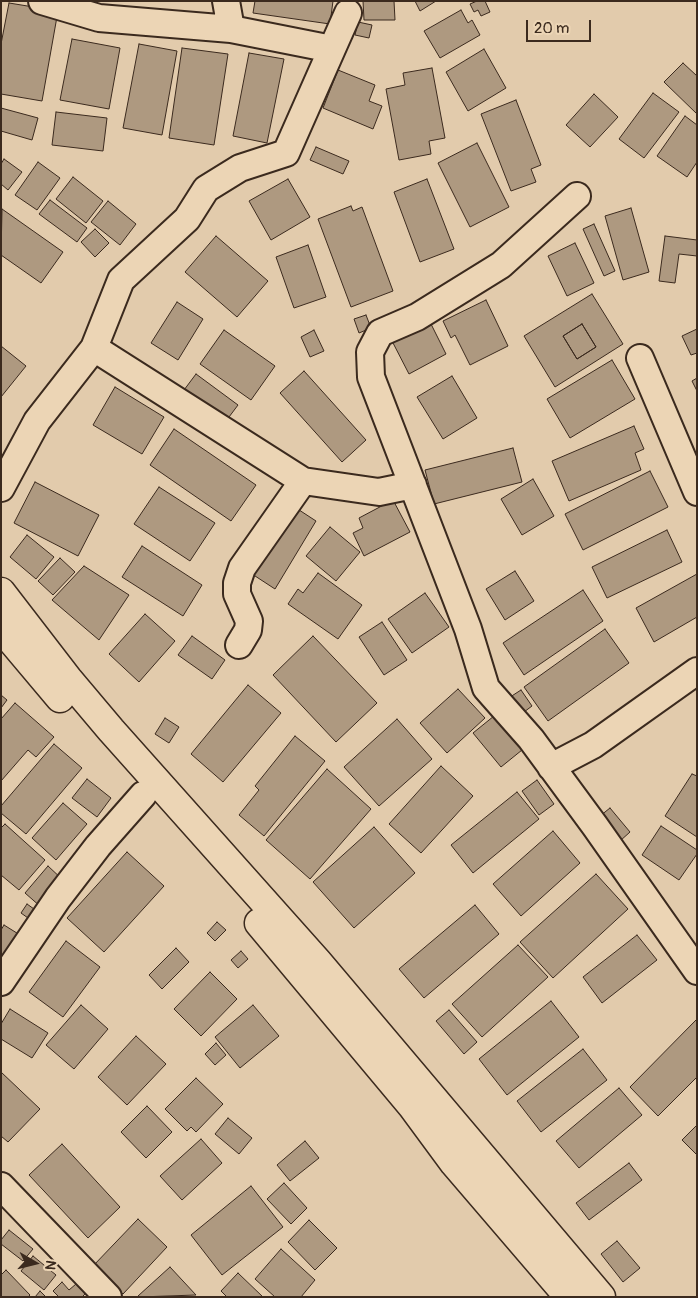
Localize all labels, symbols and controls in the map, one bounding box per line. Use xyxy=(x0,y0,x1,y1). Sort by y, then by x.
scale bar xyxy=(528,10,593,42)
text: 20 m xyxy=(534,19,569,38)
north arrow xyxy=(10,1238,60,1288)
text: N xyxy=(41,1259,59,1271)

